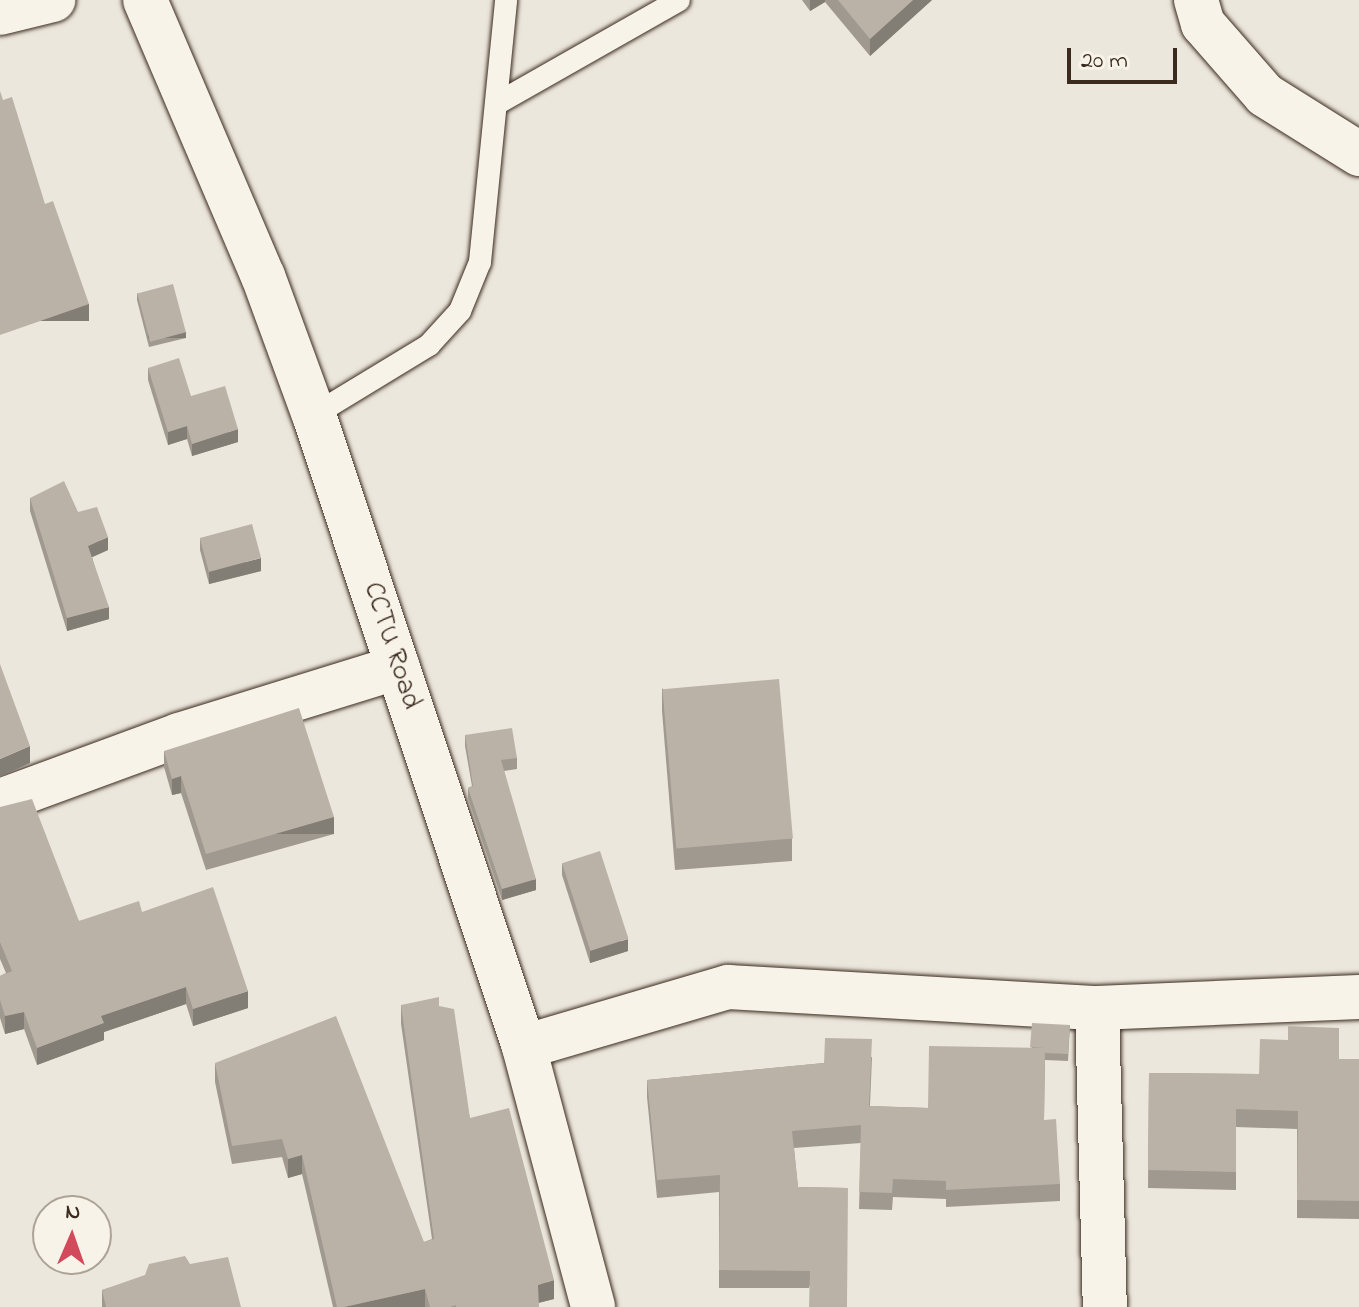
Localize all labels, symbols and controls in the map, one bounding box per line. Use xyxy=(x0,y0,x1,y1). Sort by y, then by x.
scale bar xyxy=(1071,32,1181,82)
text: 20 m xyxy=(1081,44,1128,79)
street label: CCTU Road xyxy=(355,578,427,714)
north arrow xyxy=(32,1195,112,1275)
text: N xyxy=(65,1197,81,1229)

